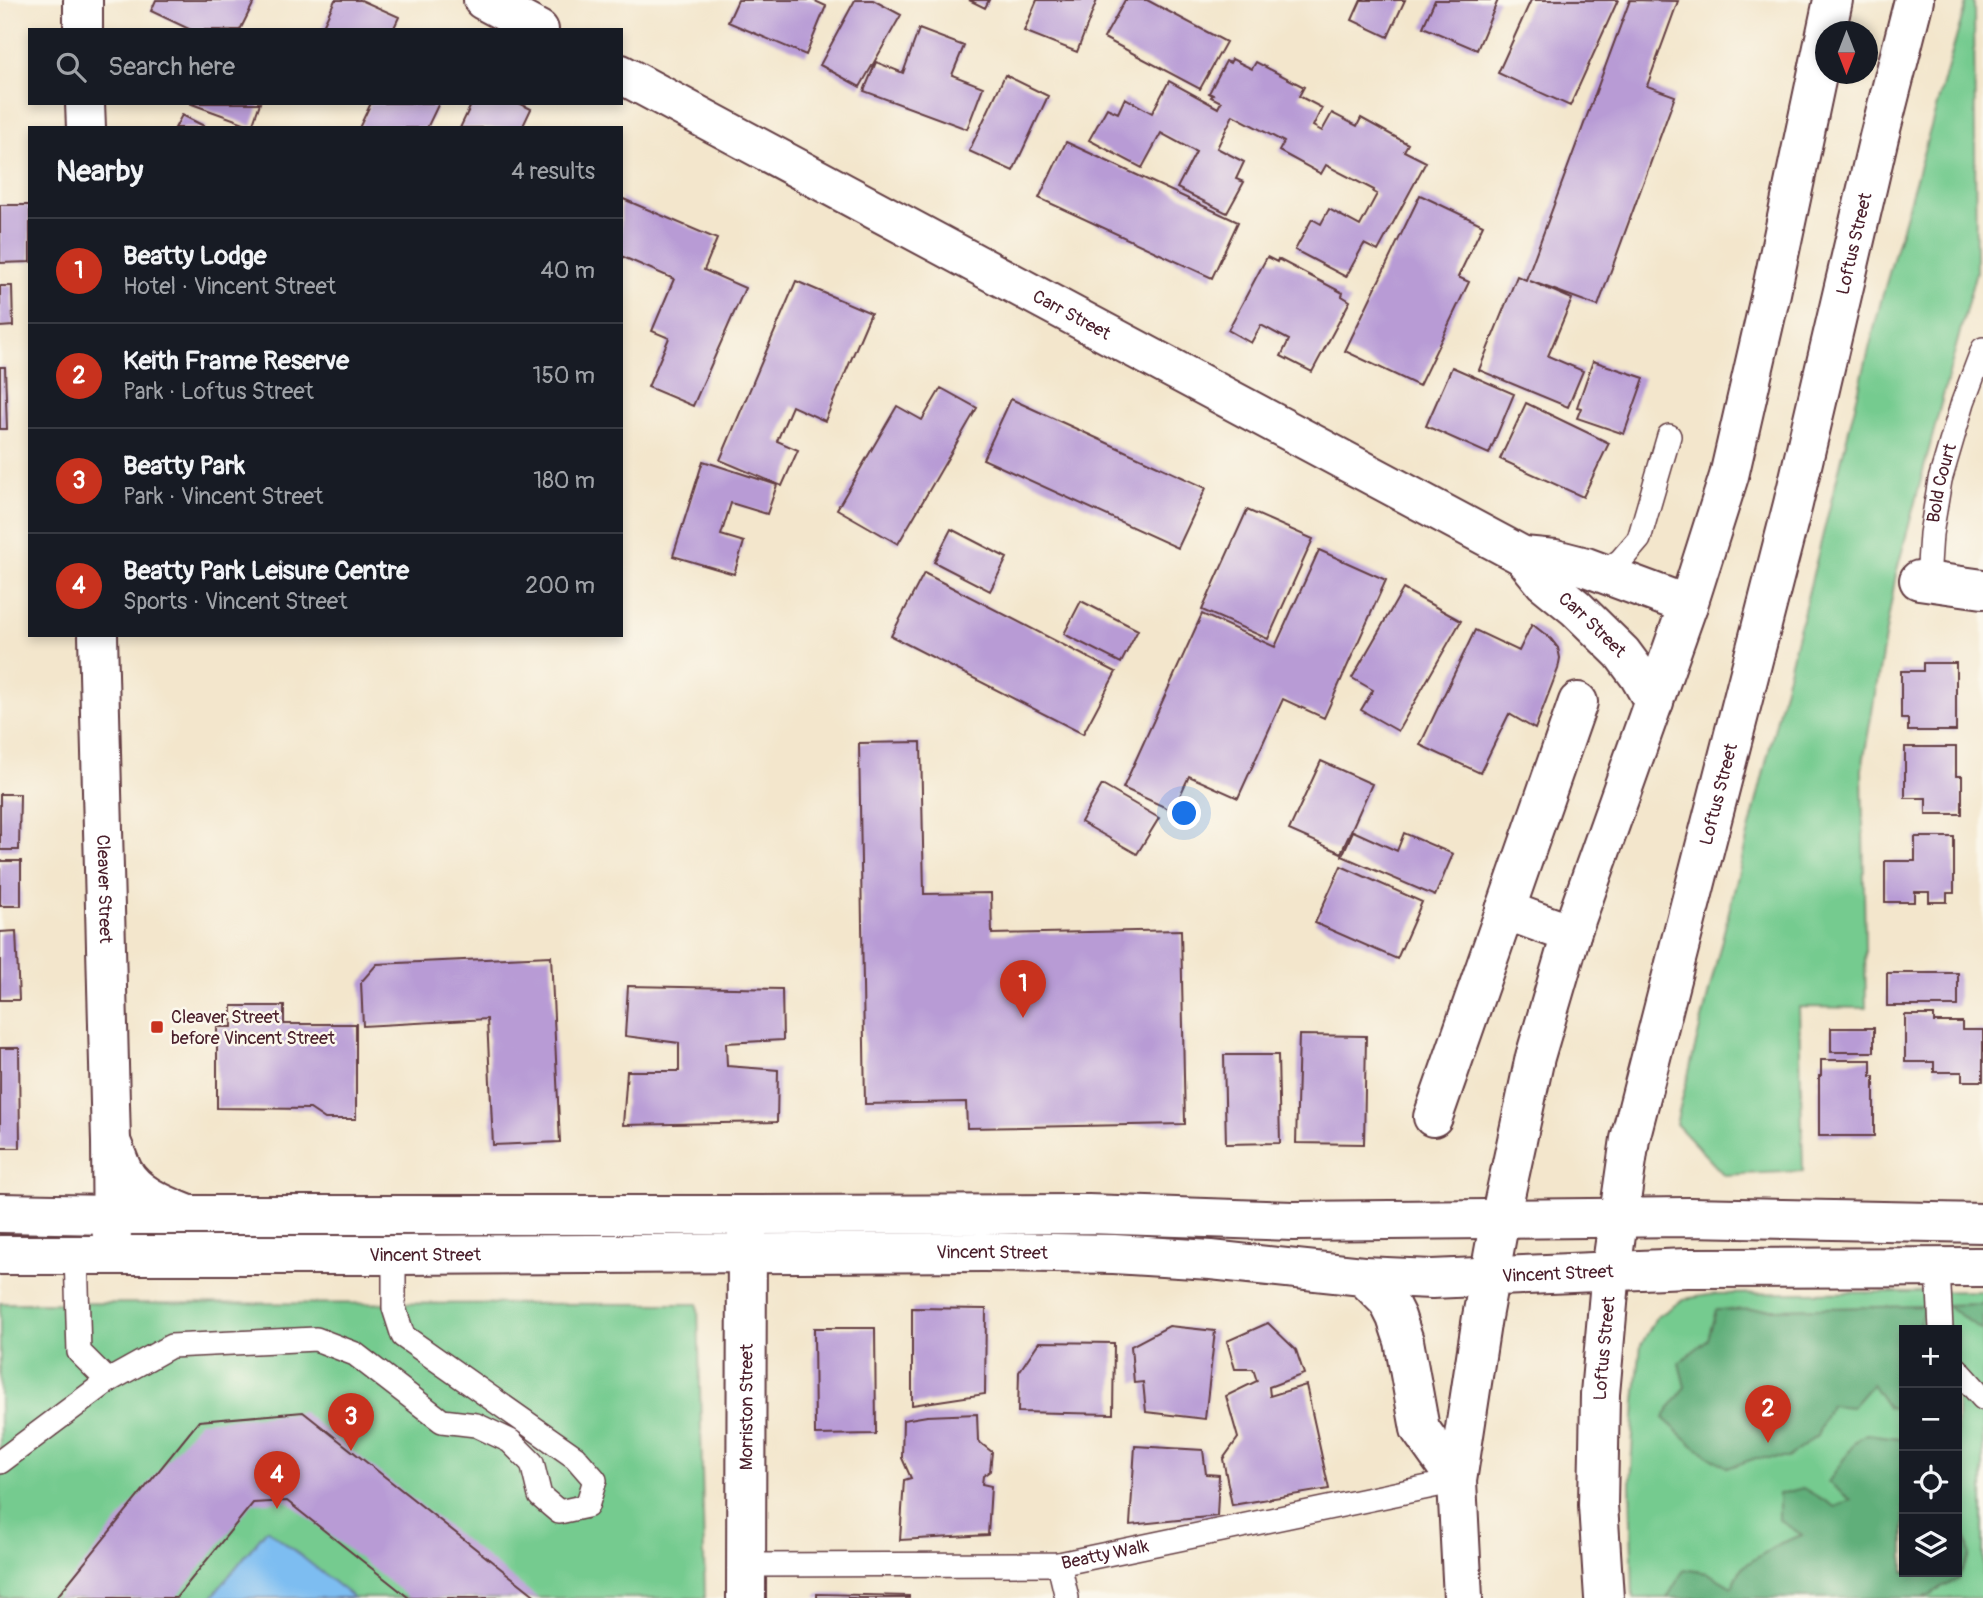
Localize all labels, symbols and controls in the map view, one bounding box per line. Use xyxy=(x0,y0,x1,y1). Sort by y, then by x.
north arrow xyxy=(1815,21,1878,84)
search box xyxy=(28,28,623,105)
icon: search xyxy=(52,48,90,86)
text: Search here xyxy=(108,51,235,83)
text: Nearby xyxy=(56,153,143,190)
text: 4 results xyxy=(511,157,595,186)
street label: Loftus Street xyxy=(1831,190,1878,297)
text: Beatty Lodge xyxy=(123,240,267,272)
text: 1 xyxy=(75,256,84,285)
text: 40 m xyxy=(541,256,595,285)
text: Hotel · Vincent Street xyxy=(123,272,336,301)
street label: Carr Street xyxy=(1028,285,1115,346)
text: Keith Frame Reserve xyxy=(123,345,349,377)
text: 2 xyxy=(73,361,85,390)
text: 150 m xyxy=(532,361,595,390)
text: Park · Loftus Street xyxy=(123,377,314,406)
street label: Bold Court xyxy=(1922,440,1962,524)
text: Beatty Park xyxy=(123,450,245,482)
text: 3 xyxy=(73,466,85,495)
text: 180 m xyxy=(533,466,595,495)
text: Park · Vincent Street xyxy=(123,482,323,511)
text: Beatty Park Leisure Centre xyxy=(123,555,409,587)
text: 4 xyxy=(72,571,86,600)
text: 200 m xyxy=(525,571,595,600)
text: Sports · Vincent Street xyxy=(123,587,347,616)
street label: Carr Street xyxy=(1554,587,1631,663)
street label: Loftus Street xyxy=(1695,740,1743,848)
your location xyxy=(1167,796,1201,830)
street label: Cleaver Street xyxy=(91,834,117,944)
pin: 1 xyxy=(1000,960,1046,1018)
place label: Cleaver Street before Vincent Street xyxy=(171,1006,336,1050)
marker: Cleaver Street before Vincent Street xyxy=(149,1019,165,1035)
street label: Vincent Street xyxy=(936,1241,1049,1265)
street label: Vincent Street xyxy=(369,1244,482,1267)
street label: Vincent Street xyxy=(1501,1260,1615,1288)
street label: Loftus Street xyxy=(1589,1295,1621,1401)
map controls xyxy=(1899,1325,1962,1577)
button: + xyxy=(1899,1325,1962,1388)
street label: Morriston Street xyxy=(735,1343,759,1470)
pin: 2 xyxy=(1745,1385,1791,1443)
button: − xyxy=(1899,1388,1962,1451)
pin: 3 xyxy=(328,1393,374,1451)
pin: 4 xyxy=(254,1451,300,1509)
button: locate xyxy=(1899,1451,1962,1514)
button: layers xyxy=(1899,1514,1962,1577)
street label: Beatty Walk xyxy=(1059,1534,1151,1575)

